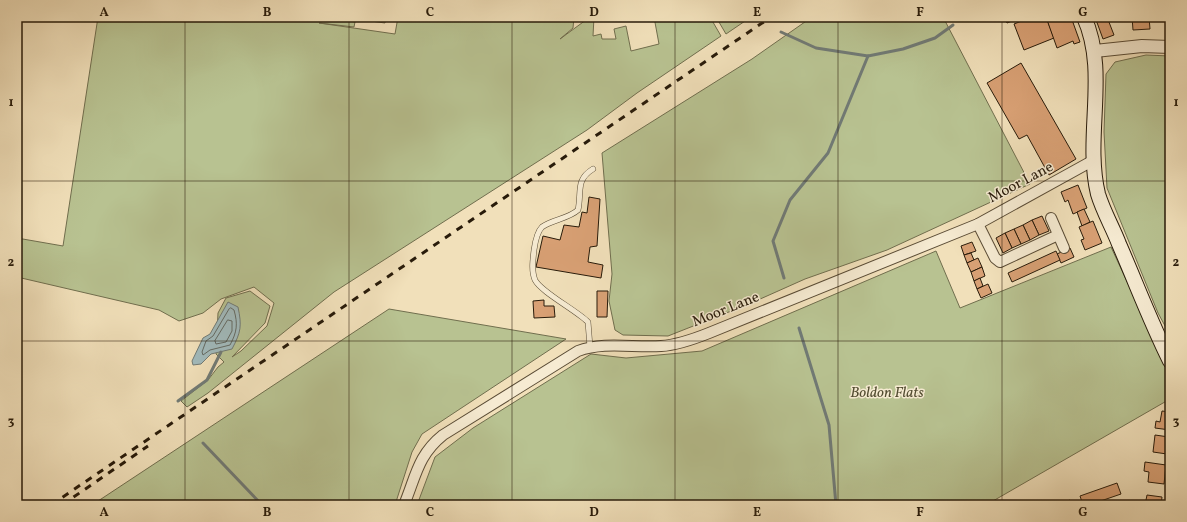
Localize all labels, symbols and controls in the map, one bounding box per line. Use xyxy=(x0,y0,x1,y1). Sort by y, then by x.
text: A xyxy=(99,4,109,22)
text: B xyxy=(263,4,272,22)
text: C xyxy=(426,4,434,22)
text: D xyxy=(589,4,599,22)
text: E xyxy=(753,4,761,22)
text: F xyxy=(916,4,924,22)
text: G xyxy=(1078,4,1088,22)
text: 1 xyxy=(8,94,14,112)
text: 1 xyxy=(1173,94,1179,112)
street label: Moor Lane xyxy=(985,157,1057,209)
text: 2 xyxy=(8,254,15,272)
text: 2 xyxy=(1173,254,1180,272)
street label: Moor Lane xyxy=(689,287,763,333)
park label: Boldon Flats xyxy=(850,383,924,404)
text: 3 xyxy=(8,413,15,431)
text: 3 xyxy=(1173,413,1180,431)
text: A xyxy=(99,504,109,522)
text: B xyxy=(263,504,272,522)
text: C xyxy=(426,504,434,522)
text: D xyxy=(589,504,599,522)
text: E xyxy=(753,504,761,522)
text: F xyxy=(916,504,924,522)
text: G xyxy=(1078,504,1088,522)

